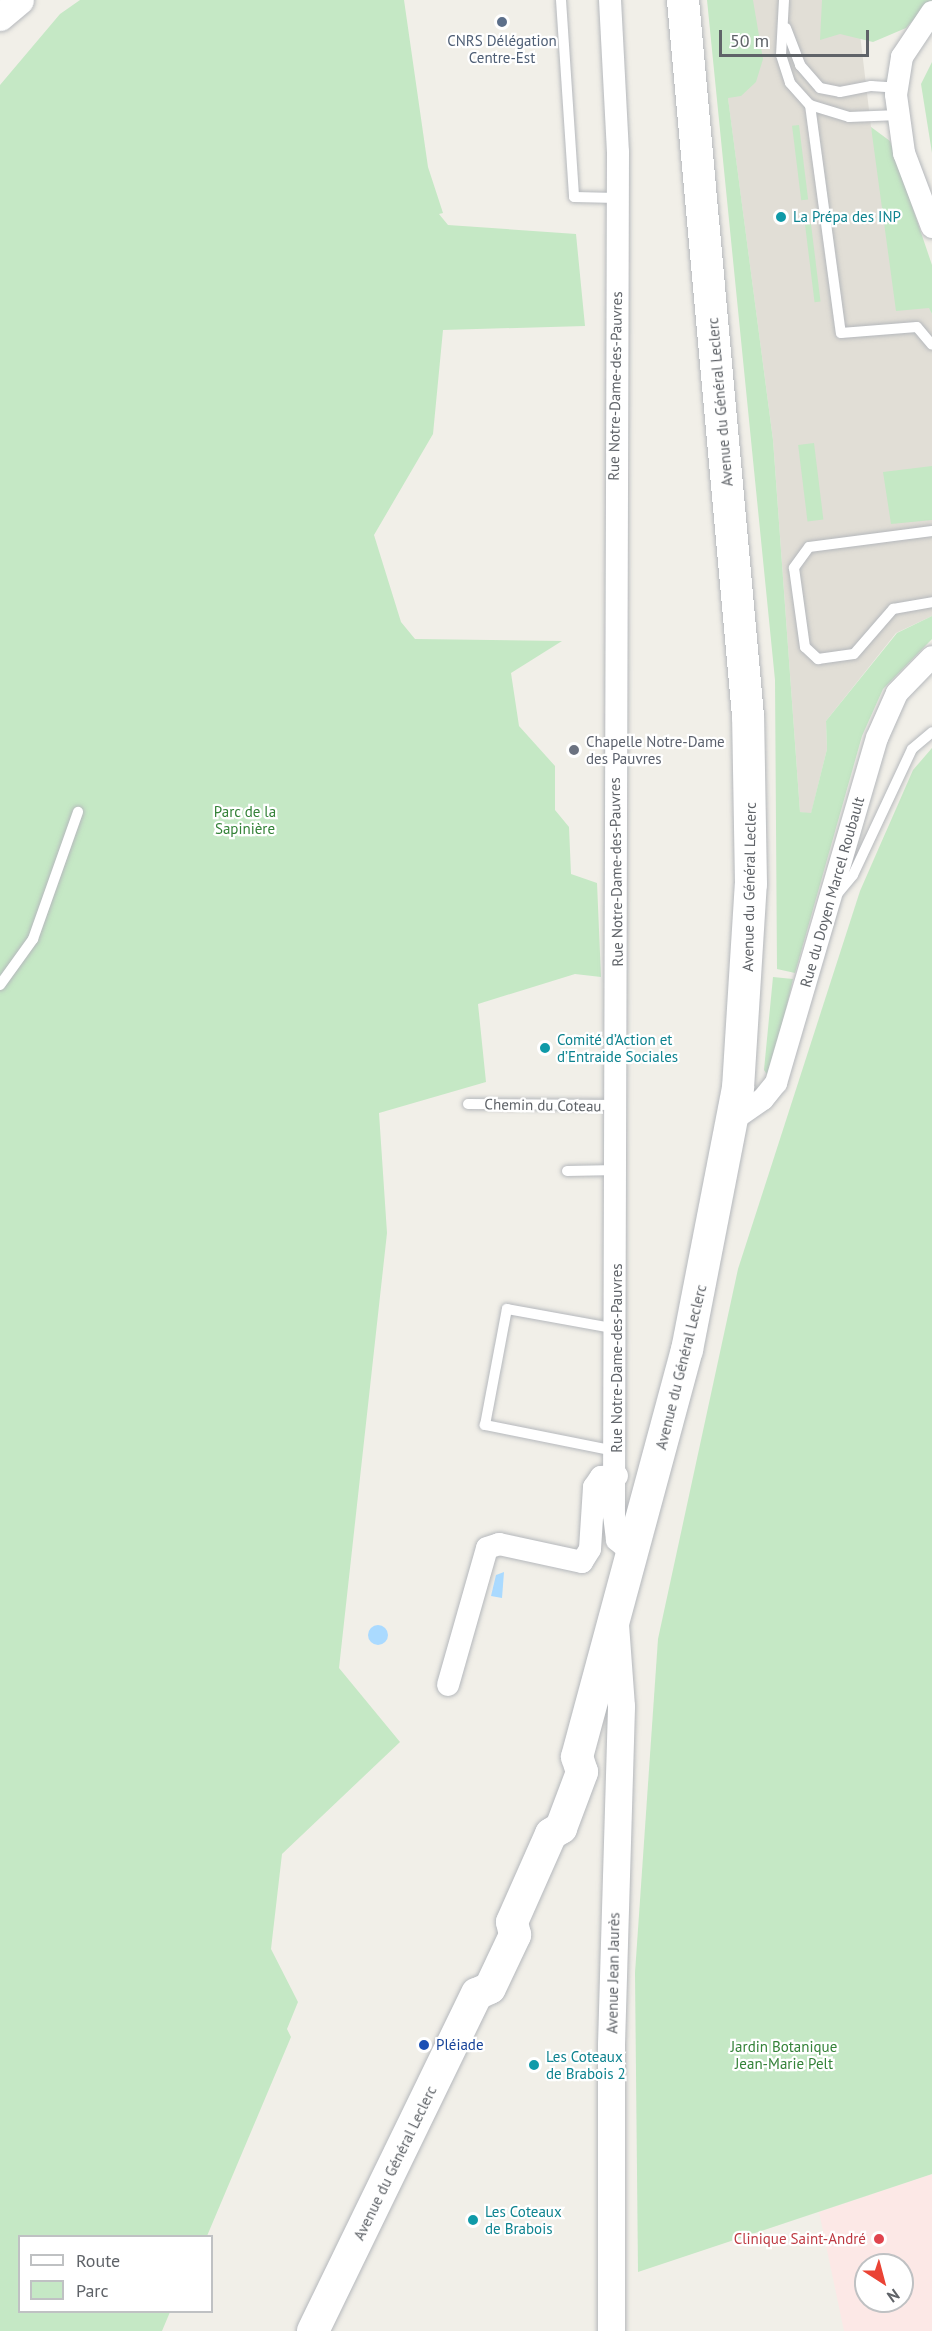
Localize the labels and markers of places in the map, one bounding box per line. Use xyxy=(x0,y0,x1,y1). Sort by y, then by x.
marker: CNRS Délégation Centre-Est xyxy=(495,15,509,29)
place label: CNRS Délégation Centre-Est xyxy=(447,31,557,66)
place label: La Prépa des INP xyxy=(793,208,901,226)
marker: La Prépa des INP xyxy=(774,210,788,224)
place label: Chapelle Notre-Dame des Pauvres xyxy=(586,732,725,767)
marker: Chapelle Notre-Dame des Pauvres xyxy=(567,743,581,757)
place label: Comité d’Action et d’Entraide Sociales xyxy=(557,1030,678,1065)
marker: Comité d’Action et d’Entraide Sociales xyxy=(538,1041,552,1055)
place label: Pléiade xyxy=(436,2036,484,2054)
marker: Pléiade xyxy=(417,2038,431,2052)
place label: Les Coteaux de Brabois 2 xyxy=(546,2047,626,2082)
marker: Les Coteaux de Brabois 2 xyxy=(527,2058,541,2072)
place label: Les Coteaux de Brabois xyxy=(485,2202,562,2237)
marker: Les Coteaux de Brabois xyxy=(466,2213,480,2227)
place label: Clinique Saint-André xyxy=(734,2230,866,2248)
marker: Clinique Saint-André xyxy=(870,2230,888,2248)

